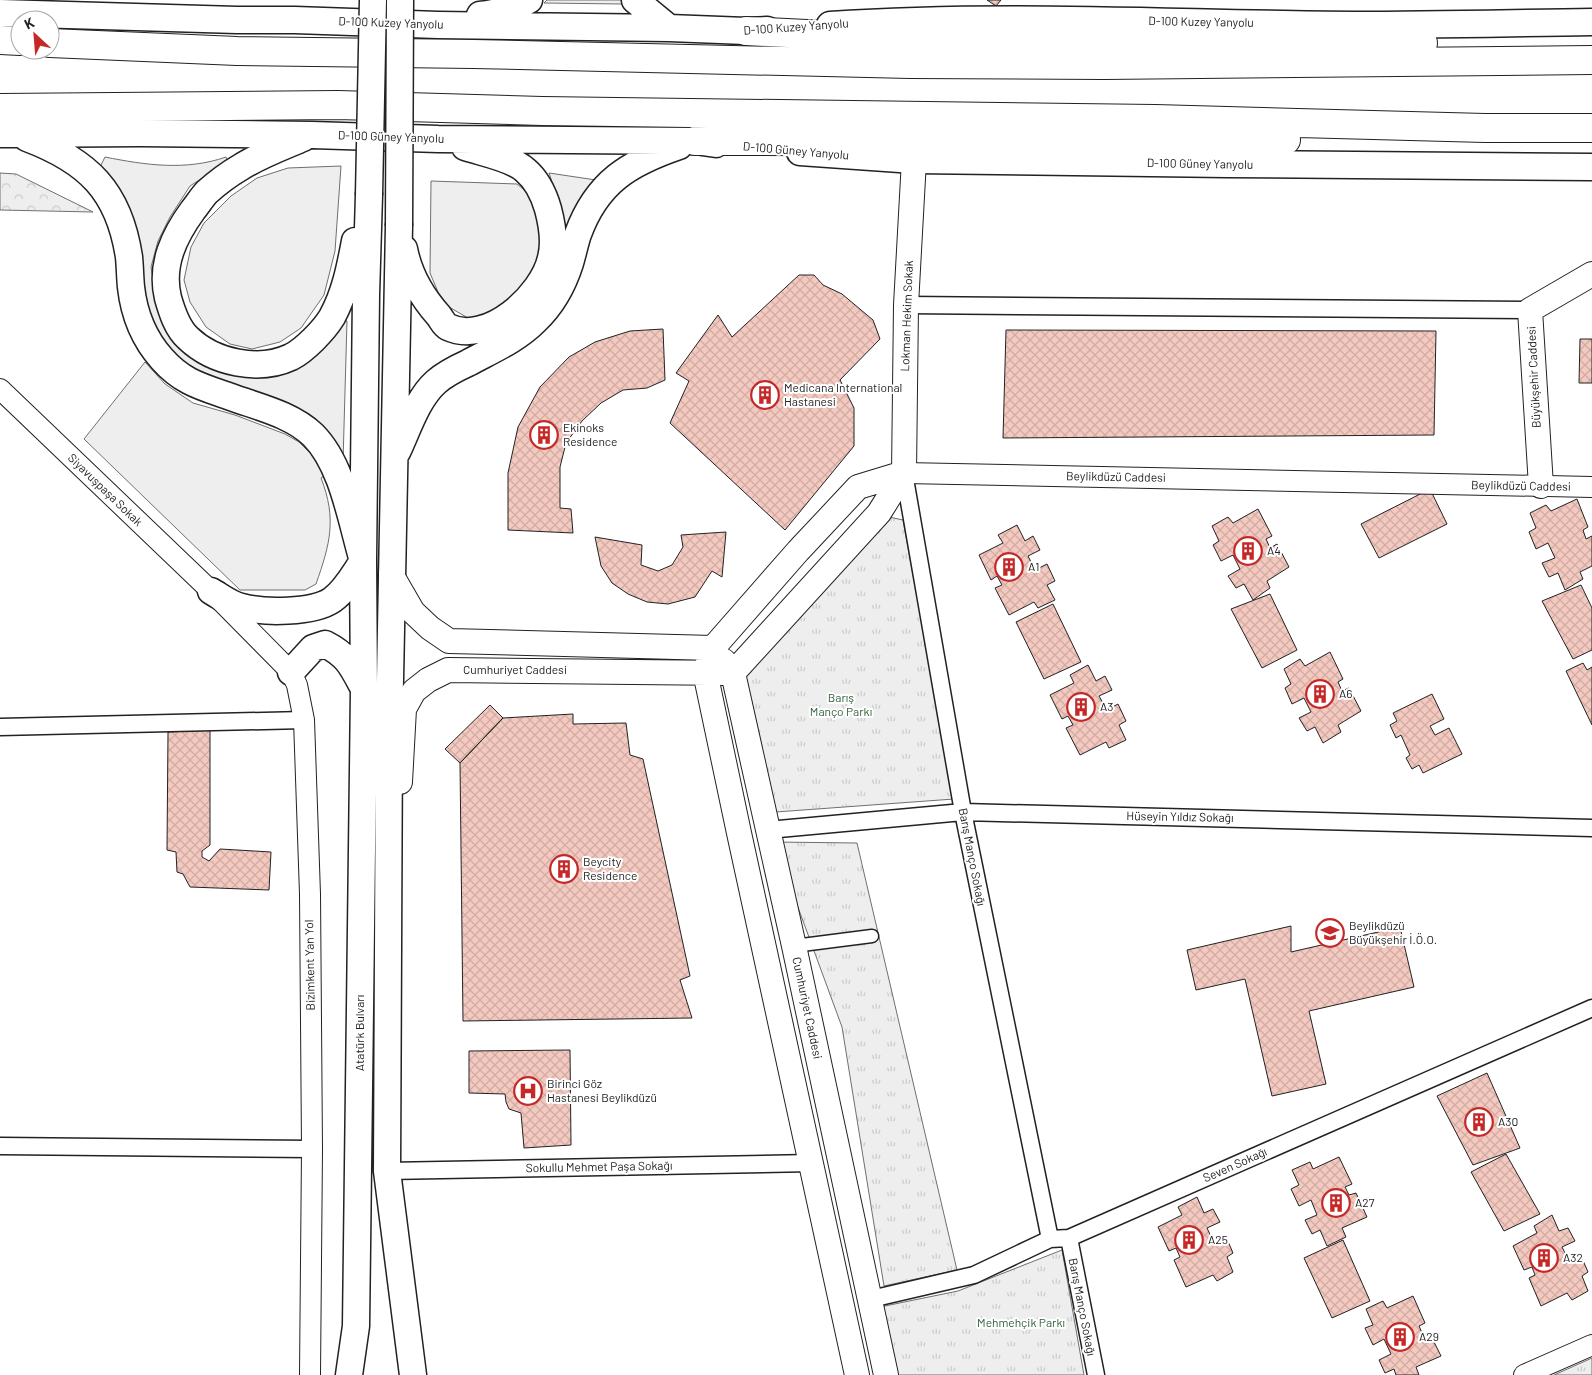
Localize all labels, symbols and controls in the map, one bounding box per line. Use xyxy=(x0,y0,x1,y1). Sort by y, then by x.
north arrow xyxy=(10,10,60,60)
text: K xyxy=(21,13,37,32)
street label: D-100 Kuzey Yanyolu xyxy=(338,13,444,31)
street label: D-100 Kuzey Yanyolu xyxy=(1148,13,1254,29)
street label: D-100 Kuzey Yanyolu xyxy=(743,15,849,37)
street label: D-100 Güney Yanyolu xyxy=(338,127,445,145)
street label: D-100 Güney Yanyolu xyxy=(742,138,850,162)
street label: D-100 Güney Yanyolu xyxy=(1147,155,1253,171)
street label: Lokman Hekim Sokak xyxy=(897,260,915,372)
street label: Büyükşehir Caddesi xyxy=(1523,326,1543,428)
building icon: Medicana International Hastanesi xyxy=(750,380,780,410)
place label: Medicana International Hastanesi xyxy=(784,380,902,408)
building icon: Ekinoks Residence xyxy=(529,420,559,450)
place label: Ekinoks Residence xyxy=(563,420,617,448)
street label: Siyavuşpaşa Sokak xyxy=(66,450,146,528)
street label: Beylikdüzü Caddesi xyxy=(1066,468,1166,484)
street label: Beylikdüzü Caddesi xyxy=(1471,477,1571,493)
building icon: A4 xyxy=(1233,536,1263,566)
place label: A4 xyxy=(1267,543,1281,557)
building icon: A1 xyxy=(994,552,1024,582)
place label: A1 xyxy=(1028,559,1039,573)
street label: Cumhuriyet Caddesi xyxy=(463,662,567,676)
building icon: A6 xyxy=(1305,679,1335,709)
place label: A6 xyxy=(1339,686,1352,700)
park label: Barış Manço Parkı xyxy=(810,690,872,718)
building icon: A3 xyxy=(1066,692,1096,722)
place label: A3 xyxy=(1100,699,1113,713)
street label: Barış Manço Sokağı xyxy=(957,807,989,907)
street label: Hüseyin Yıldız Sokağı xyxy=(1126,808,1234,824)
building icon: Beycity Residence xyxy=(549,854,579,884)
place label: Beycity Residence xyxy=(583,854,637,882)
school or university icon: Beylikdüzü Büyükşehir İ.Ö.O. xyxy=(1315,918,1345,948)
place label: Beylikdüzü Büyükşehir İ.Ö.O. xyxy=(1349,918,1437,946)
street label: Bizimkent Yan Yol xyxy=(301,919,317,1011)
street label: Cumhuriyet Caddesi xyxy=(790,956,826,1060)
street label: Atatürk Bulvarı xyxy=(352,995,366,1071)
hospital icon: Birinci Göz Hastanesi Beylikdüzü xyxy=(513,1076,543,1106)
place label: Birinci Göz Hastanesi Beylikdüzü xyxy=(547,1076,657,1104)
building icon: A30 xyxy=(1464,1107,1494,1137)
place label: A30 xyxy=(1498,1114,1518,1128)
street label: Seven Sokağı xyxy=(1200,1144,1269,1184)
street label: Sokullu Mehmet Paşa Sokağı xyxy=(525,1158,672,1174)
building icon: A27 xyxy=(1321,1188,1351,1218)
place label: A27 xyxy=(1355,1195,1375,1209)
building icon: A25 xyxy=(1174,1225,1204,1255)
place label: A25 xyxy=(1208,1232,1228,1246)
building icon: A32 xyxy=(1529,1243,1559,1273)
place label: A32 xyxy=(1563,1250,1583,1264)
street label: Barış Manço Sokağı xyxy=(1067,1257,1099,1357)
park label: Mehmehçik Parkı xyxy=(977,1315,1065,1329)
building icon: A29 xyxy=(1385,1322,1415,1352)
place label: A29 xyxy=(1419,1329,1439,1343)

